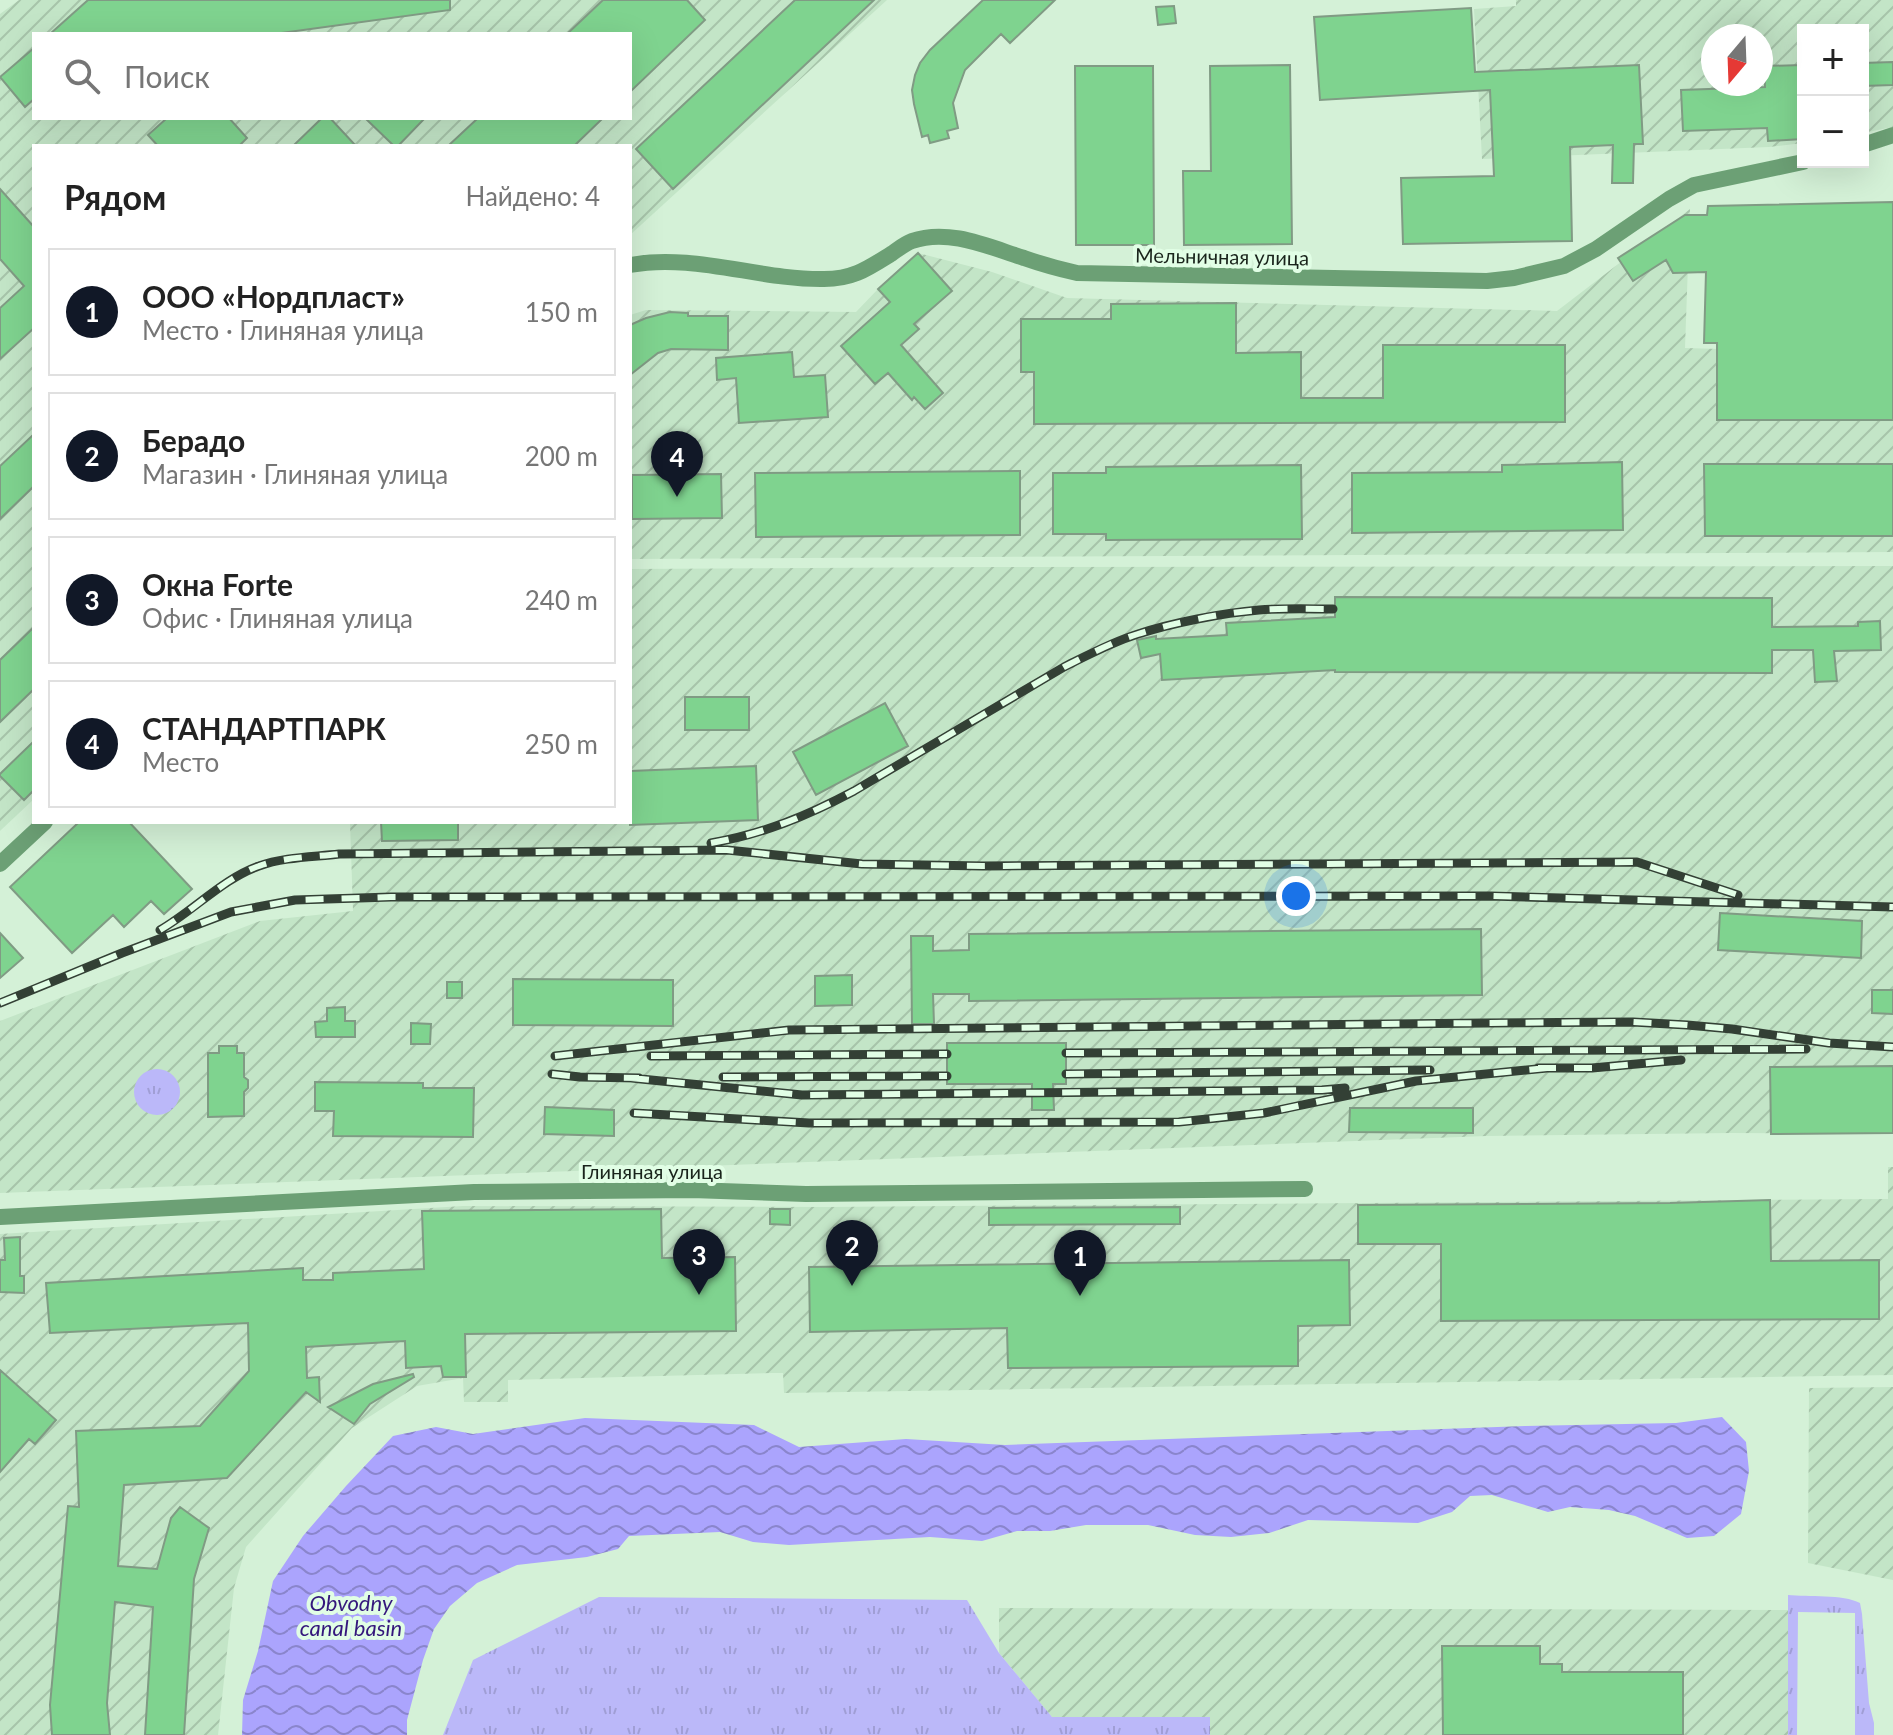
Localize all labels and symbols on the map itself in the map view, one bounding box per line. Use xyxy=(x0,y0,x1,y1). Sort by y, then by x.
north arrow xyxy=(1701,24,1773,96)
street label: Мельничная улица xyxy=(1135,242,1309,270)
pin: 4 xyxy=(651,431,703,497)
your location xyxy=(1276,876,1316,916)
street label: Глиняная улица xyxy=(581,1159,723,1183)
pin: 2 xyxy=(826,1220,878,1286)
pin: 3 xyxy=(673,1229,725,1295)
pin: 1 xyxy=(1054,1230,1106,1296)
water label: Obvodny canal basin xyxy=(300,1589,402,1641)

